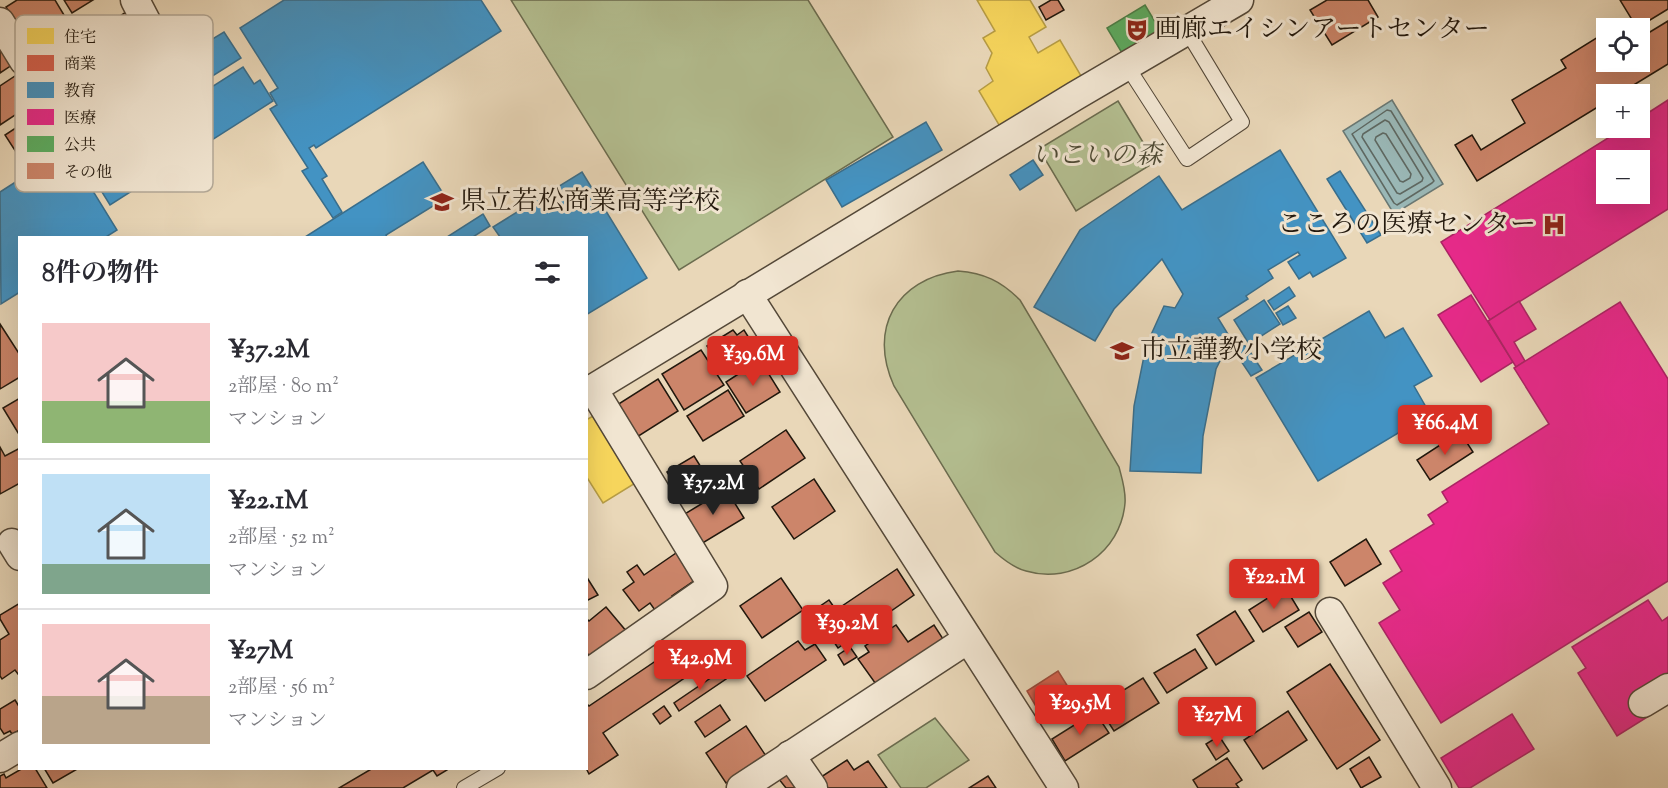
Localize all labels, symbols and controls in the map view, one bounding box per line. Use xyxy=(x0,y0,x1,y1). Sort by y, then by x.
place label: 画廊エイシンアートセンター xyxy=(1155,12,1490,49)
legend xyxy=(15,15,213,192)
theatre icon: 画廊エイシンアートセンター xyxy=(1124,17,1150,43)
map controls xyxy=(1596,18,1650,204)
button: locate xyxy=(1596,18,1650,72)
text: 住宅 xyxy=(64,27,96,50)
text: 商業 xyxy=(64,54,96,77)
text: 教育 xyxy=(64,81,96,104)
button: + xyxy=(1596,84,1650,138)
text: 医療 xyxy=(64,108,96,131)
text: 公共 xyxy=(64,135,96,158)
park label: いこいの森 xyxy=(1032,138,1165,175)
button: − xyxy=(1596,150,1650,204)
text: その他 xyxy=(64,162,112,185)
place label: 県立若松商業高等学校 xyxy=(460,184,720,221)
school or university icon: 県立若松商業高等学校 xyxy=(429,189,455,215)
place label: こころの医療センター xyxy=(1277,207,1536,244)
hospital icon: こころの医療センター xyxy=(1541,212,1567,238)
text: 8件の物件 xyxy=(42,256,159,293)
icon: filters xyxy=(531,256,564,289)
text: ¥37.2M xyxy=(228,332,310,369)
place label: 市立謹教小学校 xyxy=(1140,333,1322,370)
pin: ¥39.6M xyxy=(704,336,802,387)
school or university icon: 市立謹教小学校 xyxy=(1109,338,1135,364)
text: ¥39.6M xyxy=(721,341,785,370)
icon: home xyxy=(90,347,162,419)
text: 2部屋 · 80 m² xyxy=(228,373,339,402)
pin: ¥66.4M xyxy=(1396,405,1494,456)
text: マンション xyxy=(228,406,327,435)
text: ¥66.4M xyxy=(1412,410,1478,439)
pin: ¥37.2M xyxy=(664,465,762,516)
text: ¥37.2M xyxy=(682,470,744,499)
text: ¥22.1M xyxy=(228,483,308,520)
icon: home xyxy=(90,498,162,570)
text: 2部屋 · 52 m² xyxy=(228,524,335,553)
text: マンション xyxy=(228,557,327,586)
pin: ¥22.1M xyxy=(1225,559,1323,610)
text: ¥22.1M xyxy=(1243,564,1305,593)
pin: ¥39.2M xyxy=(798,605,896,656)
text: ¥39.2M xyxy=(815,610,879,639)
text: ¥27M xyxy=(228,633,293,670)
pin: ¥42.9M xyxy=(651,640,749,691)
text: ¥42.9M xyxy=(668,645,732,674)
icon: home xyxy=(90,648,162,720)
text: 2部屋 · 56 m² xyxy=(228,674,335,703)
pin: ¥29.5M xyxy=(1031,685,1129,736)
text: ¥29.5M xyxy=(1049,690,1111,719)
pin: ¥27M xyxy=(1181,697,1253,748)
text: ¥27M xyxy=(1192,702,1242,731)
text: マンション xyxy=(228,707,327,736)

